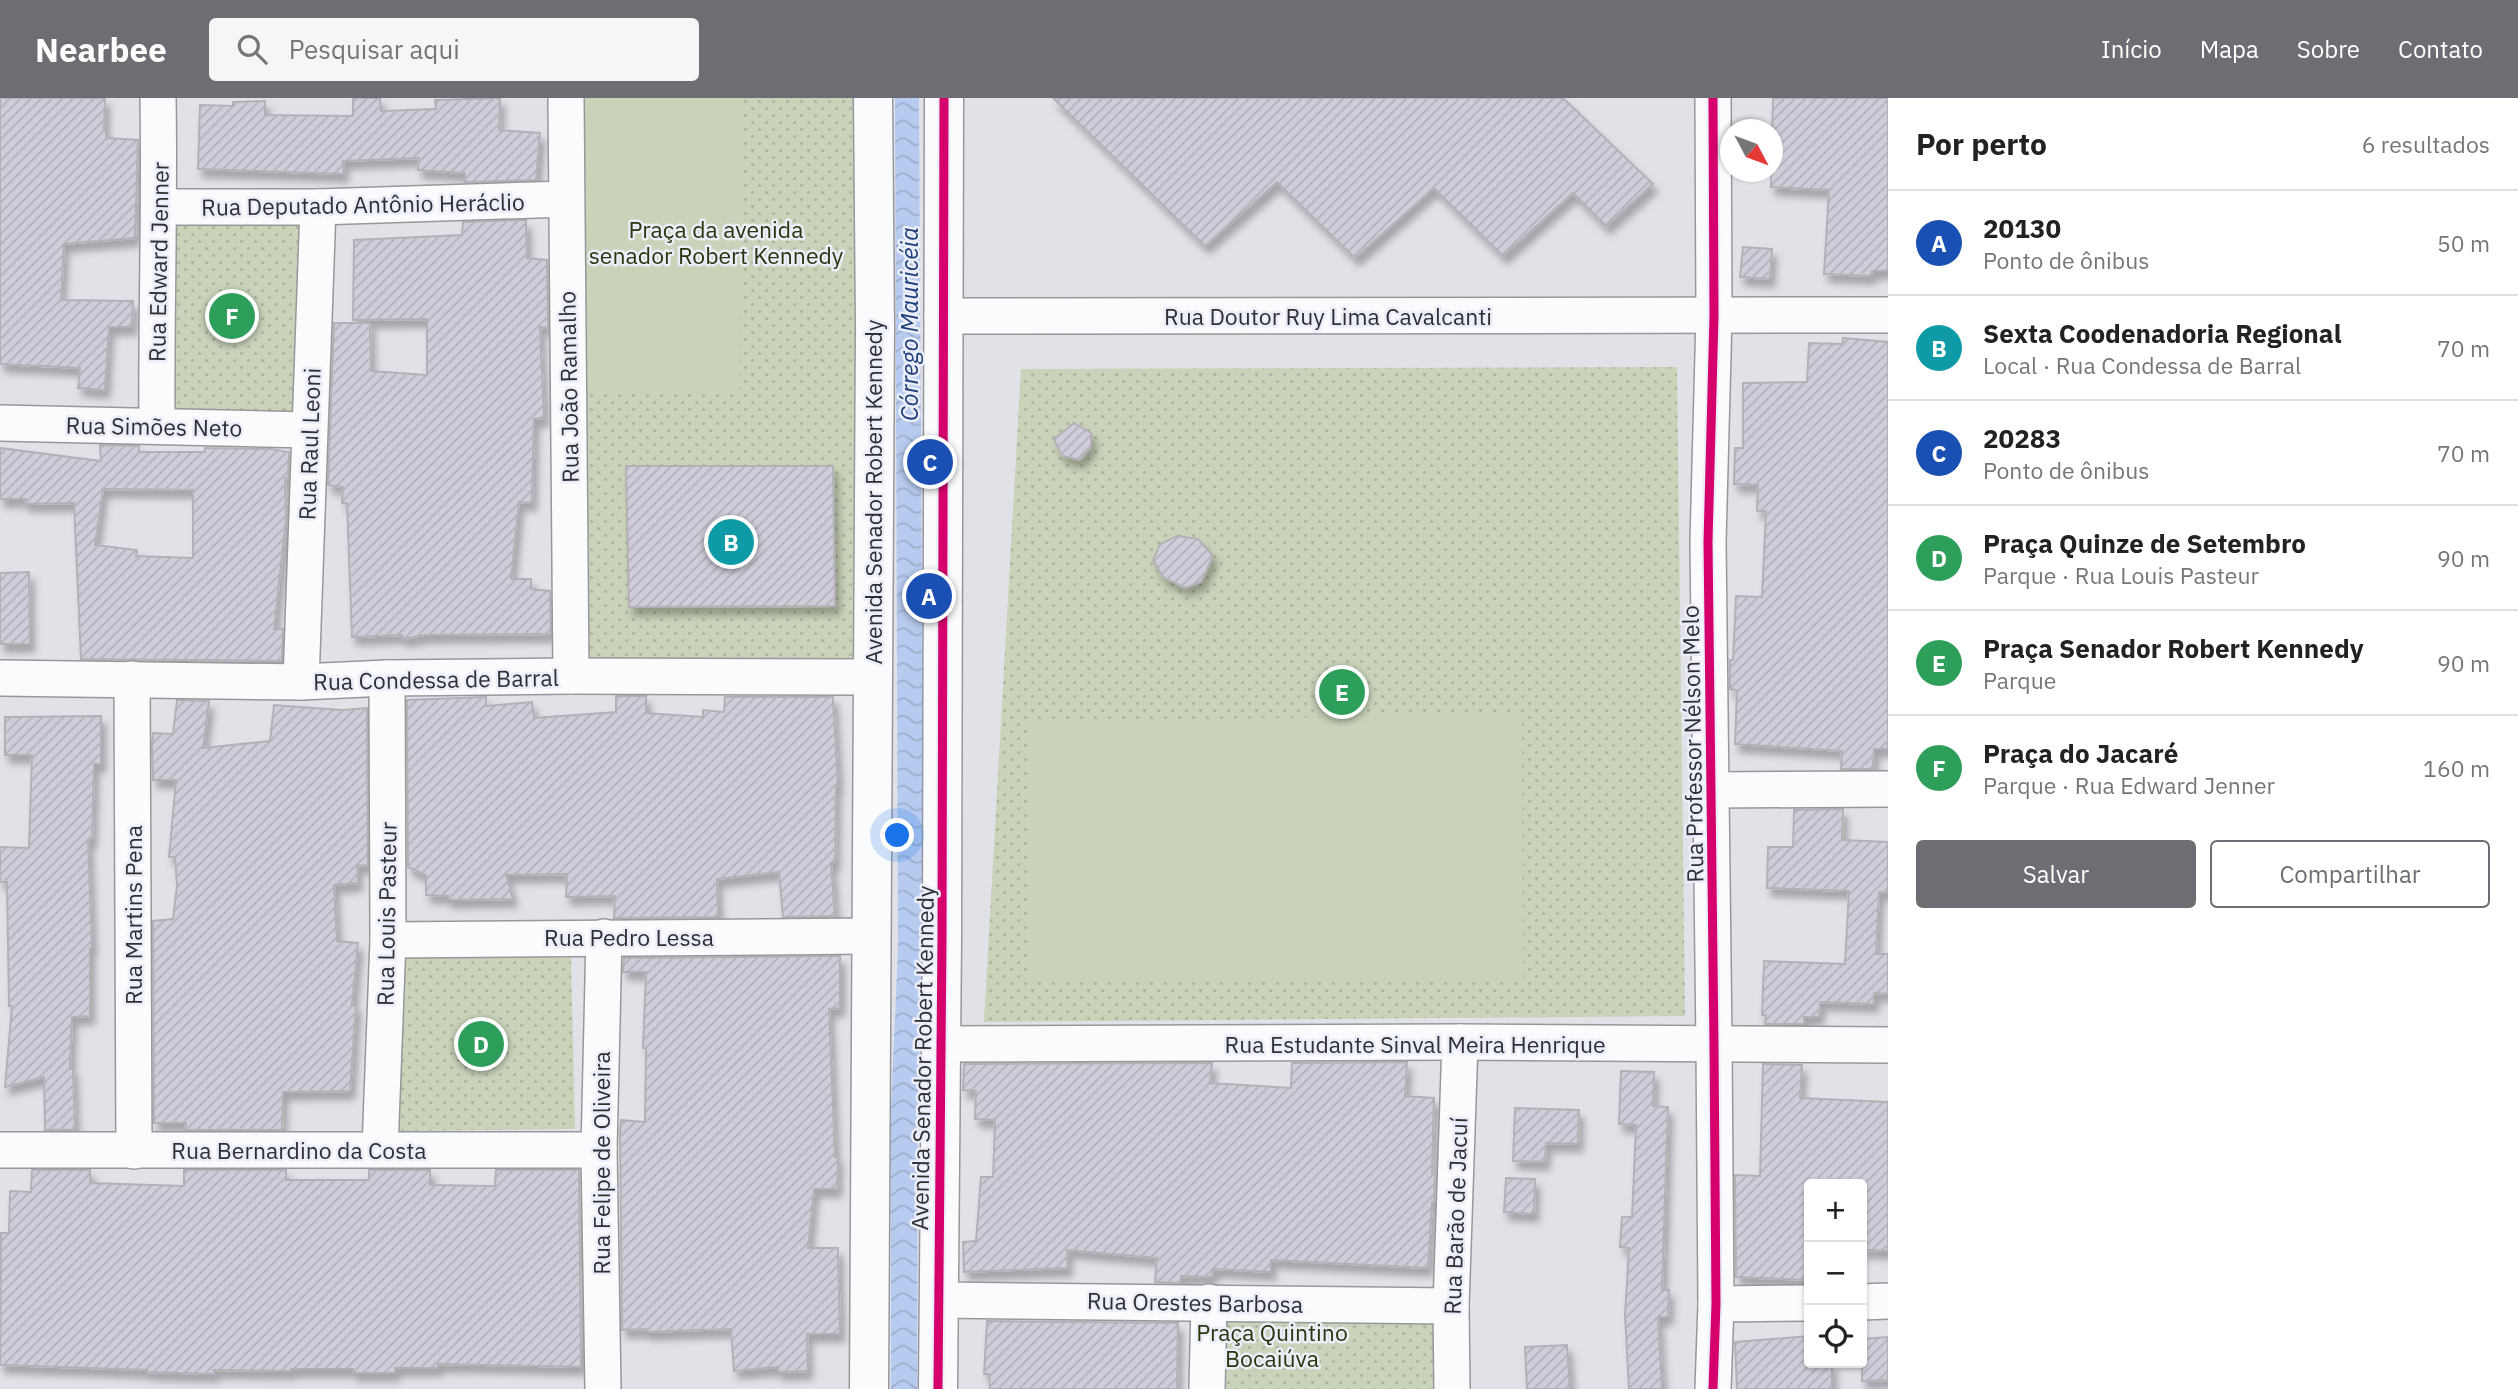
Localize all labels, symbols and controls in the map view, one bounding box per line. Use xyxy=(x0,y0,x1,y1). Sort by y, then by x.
search box xyxy=(209,18,699,81)
text: Nearbee xyxy=(35,28,167,71)
icon: search xyxy=(233,30,271,68)
text: Pesquisar aqui xyxy=(289,32,460,66)
text: Início xyxy=(2101,33,2162,65)
text: Mapa xyxy=(2200,33,2259,65)
text: Sobre xyxy=(2297,33,2360,65)
text: Contato xyxy=(2398,33,2483,65)
north arrow xyxy=(1720,119,1783,182)
text: Por perto xyxy=(1916,124,2047,163)
text: 6 resultados xyxy=(2362,129,2490,159)
street label: Rua Edward Jenner xyxy=(141,161,175,362)
street label: Rua Deputado Antônio Heráclio xyxy=(201,186,525,222)
text: 20130 xyxy=(1983,211,2061,245)
park label: Praça da avenida senador Robert Kennedy xyxy=(589,214,844,270)
water label: Córrego Mauricéia xyxy=(893,227,925,421)
text: A xyxy=(1931,228,1947,258)
text: 50 m xyxy=(2437,228,2490,258)
text: Ponto de ônibus xyxy=(1983,245,2149,275)
pin: F xyxy=(209,290,255,342)
street label: Rua João Ramalho xyxy=(551,291,585,483)
street label: Rua Doutor Ruy Lima Cavalcanti xyxy=(1164,301,1492,331)
text: Sexta Coodenadoria Regional xyxy=(1983,316,2342,350)
street label: Avenida Senador Robert Kennedy xyxy=(858,319,888,664)
text: B xyxy=(1931,333,1947,363)
text: 70 m xyxy=(2437,333,2490,363)
text: Local · Rua Condessa de Barral xyxy=(1983,350,2301,380)
street label: Rua Raul Leoni xyxy=(291,367,327,521)
street label: Rua Simões Neto xyxy=(65,409,243,443)
text: 20283 xyxy=(1983,421,2061,455)
pin: C xyxy=(907,436,953,488)
text: C xyxy=(1932,438,1946,468)
text: 70 m xyxy=(2437,438,2490,468)
text: Ponto de ônibus xyxy=(1983,455,2149,485)
pin: B xyxy=(708,516,754,568)
text: Praça Quinze de Setembro xyxy=(1983,526,2306,560)
text: D xyxy=(1931,543,1947,573)
text: 90 m xyxy=(2437,543,2490,573)
text: Parque · Rua Louis Pasteur xyxy=(1983,560,2259,590)
pin: A xyxy=(906,570,952,622)
street label: Rua Professor Nélson Melo xyxy=(1675,605,1709,883)
text: Praça Senador Robert Kennedy xyxy=(1983,631,2364,665)
text: E xyxy=(1932,648,1946,678)
text: 90 m xyxy=(2437,648,2490,678)
street label: Rua Condessa de Barral xyxy=(313,662,559,696)
text: Parque xyxy=(1983,665,2056,695)
pin: E xyxy=(1319,666,1365,718)
text: Praça do Jacaré xyxy=(1983,736,2178,770)
text: F xyxy=(1932,753,1946,783)
text: 160 m xyxy=(2423,753,2490,783)
text: Parque · Rua Edward Jenner xyxy=(1983,770,2275,800)
your location xyxy=(880,818,914,852)
street label: Rua Louis Pasteur xyxy=(369,821,403,1006)
street label: Rua Martins Pena xyxy=(118,825,148,1005)
button: Salvar xyxy=(1916,840,2196,908)
button: Compartilhar xyxy=(2210,840,2490,908)
street label: Avenida Senador Robert Kennedy xyxy=(904,885,940,1231)
street label: Rua Pedro Lessa xyxy=(544,922,714,952)
pin: D xyxy=(458,1018,504,1070)
street label: Rua Estudante Sinval Meira Henrique xyxy=(1224,1029,1606,1059)
street label: Rua Felipe de Oliveira xyxy=(586,1051,616,1275)
street label: Rua Barão de Jacuí xyxy=(1437,1117,1473,1315)
street label: Rua Bernardino da Costa xyxy=(171,1135,427,1165)
map controls xyxy=(1804,1179,1867,1368)
button: + xyxy=(1804,1179,1867,1242)
button: − xyxy=(1804,1242,1867,1305)
street label: Rua Orestes Barbosa xyxy=(1087,1285,1303,1319)
button: locate xyxy=(1804,1305,1867,1368)
park label: Praça Quintino Bocaiúva xyxy=(1196,1317,1348,1373)

